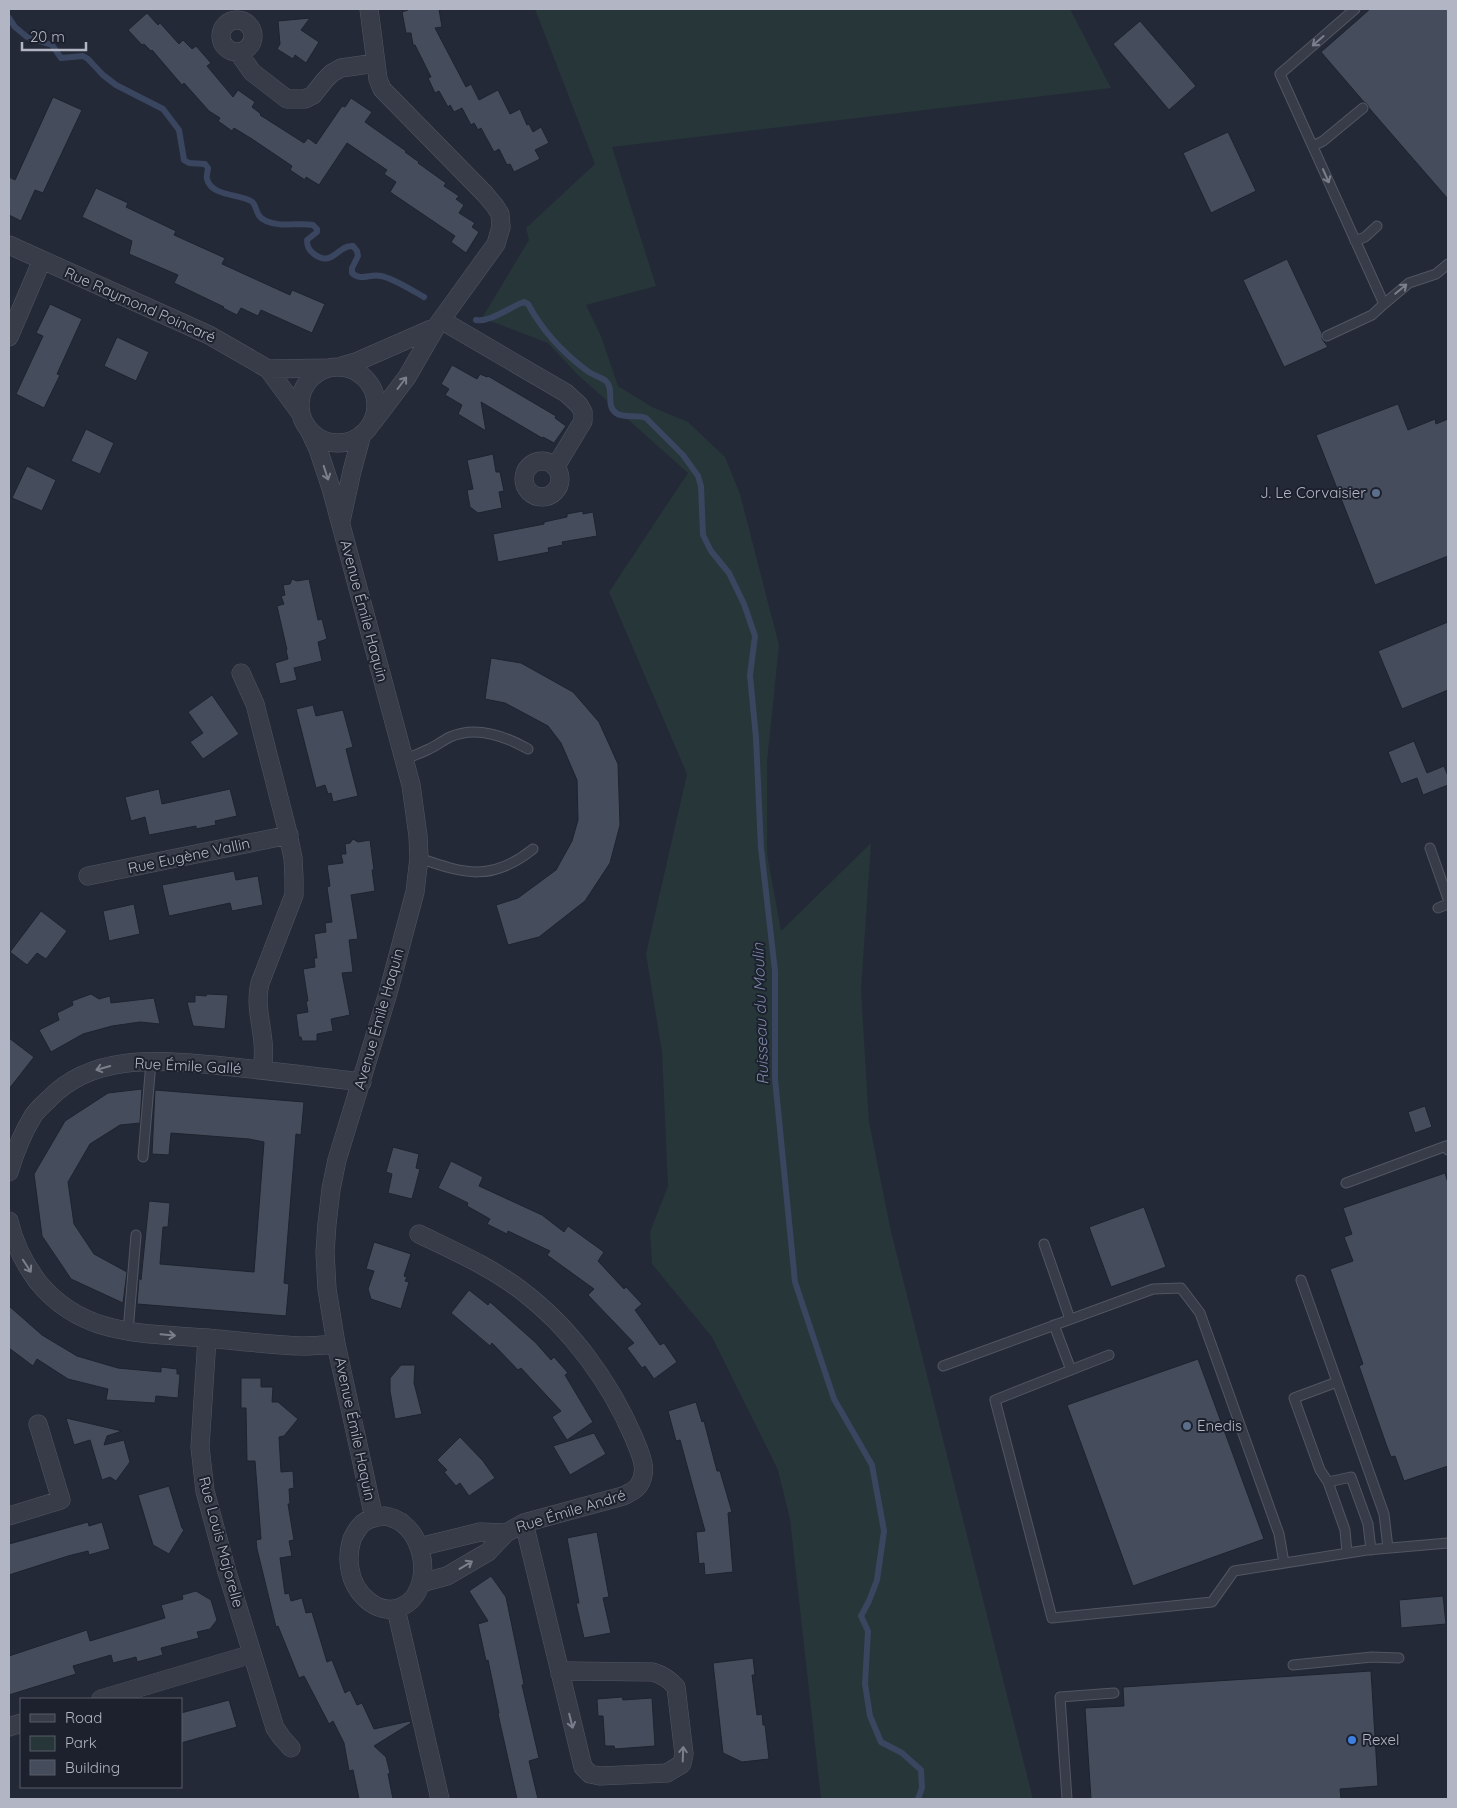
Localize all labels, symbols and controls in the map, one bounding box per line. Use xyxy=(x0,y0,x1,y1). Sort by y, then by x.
scale bar xyxy=(22,20,86,52)
text: 20 m xyxy=(30,27,65,46)
one-way arrow xyxy=(1312,35,1325,46)
one-way arrow xyxy=(1322,168,1332,183)
street label: Rue Raymond Poincaré xyxy=(62,263,219,347)
one-way arrow xyxy=(1395,284,1408,295)
one-way arrow xyxy=(397,377,408,390)
one-way arrow xyxy=(322,465,331,481)
place label: J. Le Corvaisier xyxy=(1260,483,1366,502)
marker: J. Le Corvaisier xyxy=(1370,487,1382,499)
street label: Avenue Émile Haquin xyxy=(336,538,393,684)
street label: Rue Eugène Vallin xyxy=(126,833,252,878)
water label: Ruisseau du Moulin xyxy=(748,942,772,1085)
street label: Avenue Émile Haquin xyxy=(349,946,408,1092)
street label: Rue Émile Gallé xyxy=(134,1053,242,1078)
one-way arrow xyxy=(96,1063,112,1073)
one-way arrow xyxy=(22,1259,32,1273)
one-way arrow xyxy=(159,1330,175,1340)
street label: Avenue Émile Haquin xyxy=(331,1355,380,1502)
place label: Enedis xyxy=(1197,1416,1242,1435)
marker: Enedis xyxy=(1181,1420,1193,1432)
street label: Rue Louis Majorelle xyxy=(195,1474,248,1609)
street label: Rue Émile André xyxy=(514,1485,628,1536)
one-way arrow xyxy=(458,1560,472,1570)
legend xyxy=(20,1698,182,1788)
text: Road xyxy=(65,1708,102,1727)
one-way arrow xyxy=(567,1712,576,1728)
place label: Rexel xyxy=(1362,1730,1399,1749)
text: Park xyxy=(65,1733,97,1752)
marker: Rexel xyxy=(1346,1734,1358,1746)
one-way arrow xyxy=(678,1747,687,1763)
text: Building xyxy=(65,1758,120,1777)

